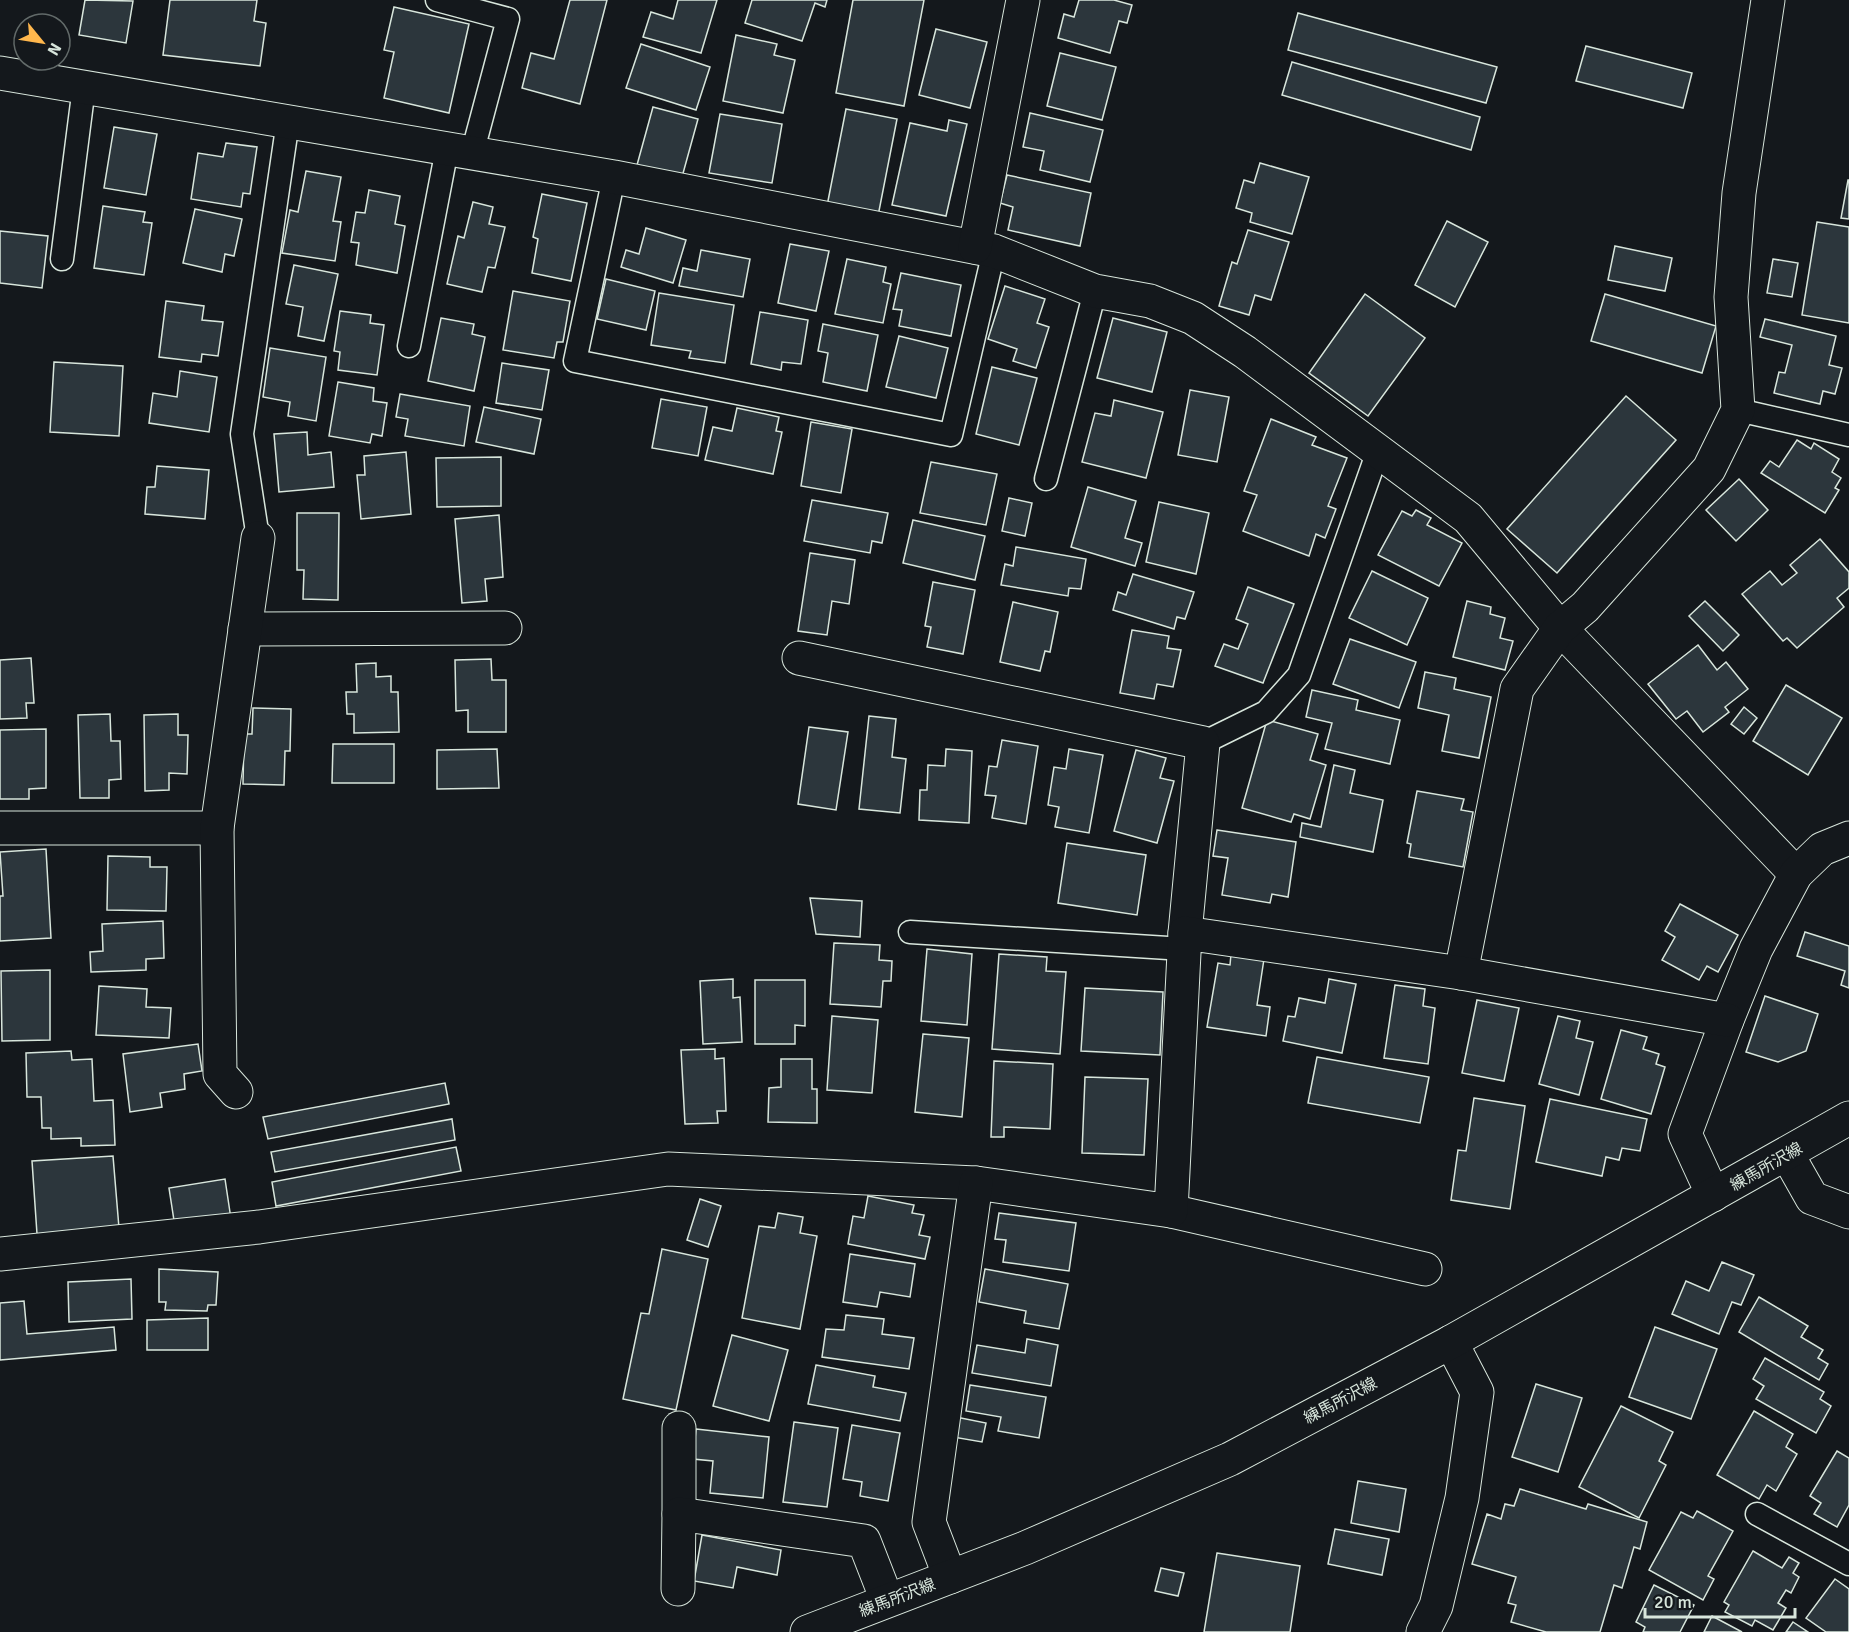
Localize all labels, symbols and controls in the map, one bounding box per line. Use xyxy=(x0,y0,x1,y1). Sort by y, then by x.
north arrow xyxy=(12,12,72,72)
text: N xyxy=(43,39,66,59)
street label: 練馬所沢線 xyxy=(1727,1138,1806,1196)
street label: 練馬所沢線 xyxy=(1300,1373,1380,1428)
street label: 練馬所沢線 xyxy=(856,1574,938,1622)
scale bar xyxy=(1645,1581,1795,1619)
text: 20 m xyxy=(1654,1591,1692,1613)

